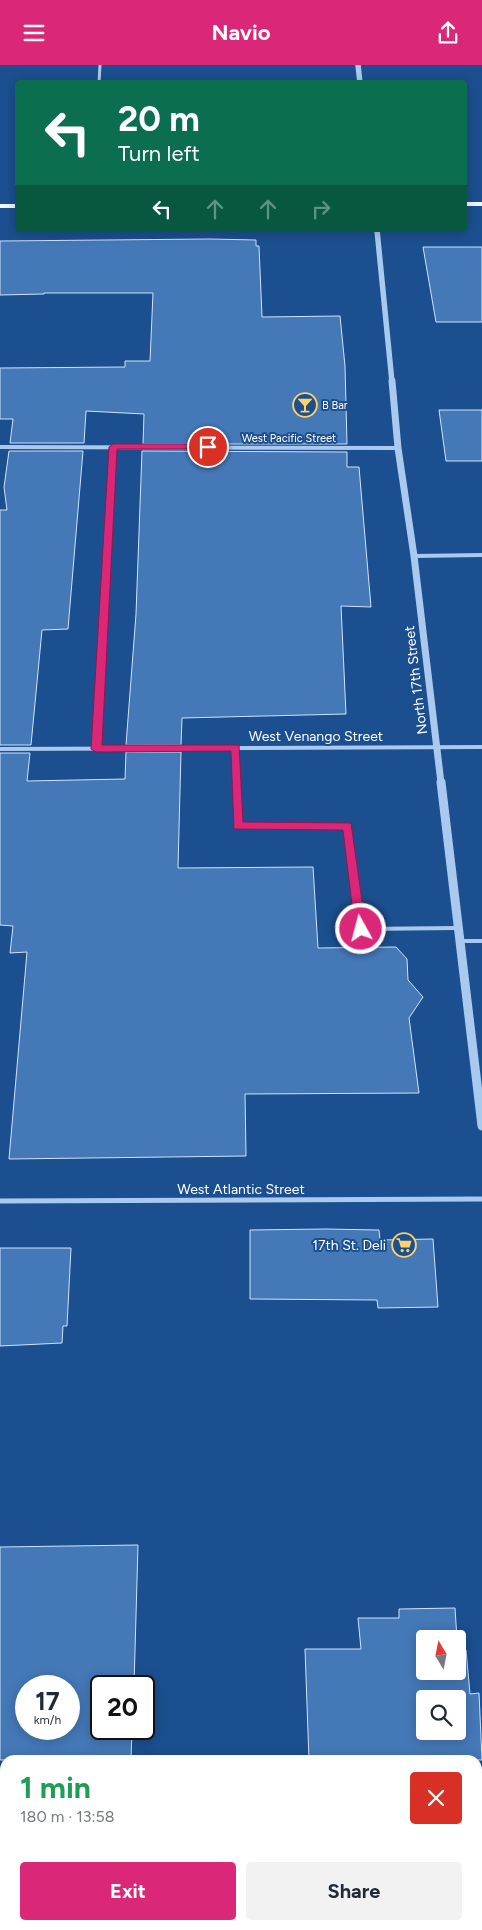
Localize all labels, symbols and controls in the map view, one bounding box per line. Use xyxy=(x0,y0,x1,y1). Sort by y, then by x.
icon: menu xyxy=(20,19,48,47)
text: Navio xyxy=(211,19,271,46)
icon: share xyxy=(434,19,462,47)
text: 20 m xyxy=(118,98,200,140)
icon: left xyxy=(35,100,100,165)
text: Turn left xyxy=(118,140,200,167)
icon: left xyxy=(148,195,176,223)
icon: ahead xyxy=(201,195,229,223)
icon: ahead xyxy=(254,195,282,223)
icon: right xyxy=(307,195,335,223)
bar icon: B Bar xyxy=(292,392,318,418)
place label: B Bar xyxy=(322,399,348,412)
pin xyxy=(187,426,229,468)
street label: West Pacific Street xyxy=(242,432,336,445)
icon: arrive xyxy=(194,433,222,461)
street label: North 17th Street xyxy=(401,625,431,735)
street label: West Venango Street xyxy=(249,728,383,745)
position arrow xyxy=(334,902,386,954)
street label: West Atlantic Street xyxy=(177,1181,305,1198)
supermarket icon: 17th St. Deli xyxy=(391,1232,417,1258)
place label: 17th St. Deli xyxy=(312,1237,386,1254)
north arrow xyxy=(416,1630,466,1680)
map controls xyxy=(416,1630,466,1740)
speed limit sign: 20 xyxy=(90,1675,155,1740)
text: 17 xyxy=(35,1686,60,1716)
button: search xyxy=(416,1690,466,1740)
text: km/h xyxy=(34,1713,61,1727)
text: 1 min xyxy=(20,1769,91,1806)
button: close xyxy=(410,1772,462,1824)
text: 180 m · 13:58 xyxy=(20,1807,115,1826)
button: Exit xyxy=(20,1862,236,1920)
button: Share xyxy=(246,1862,462,1920)

